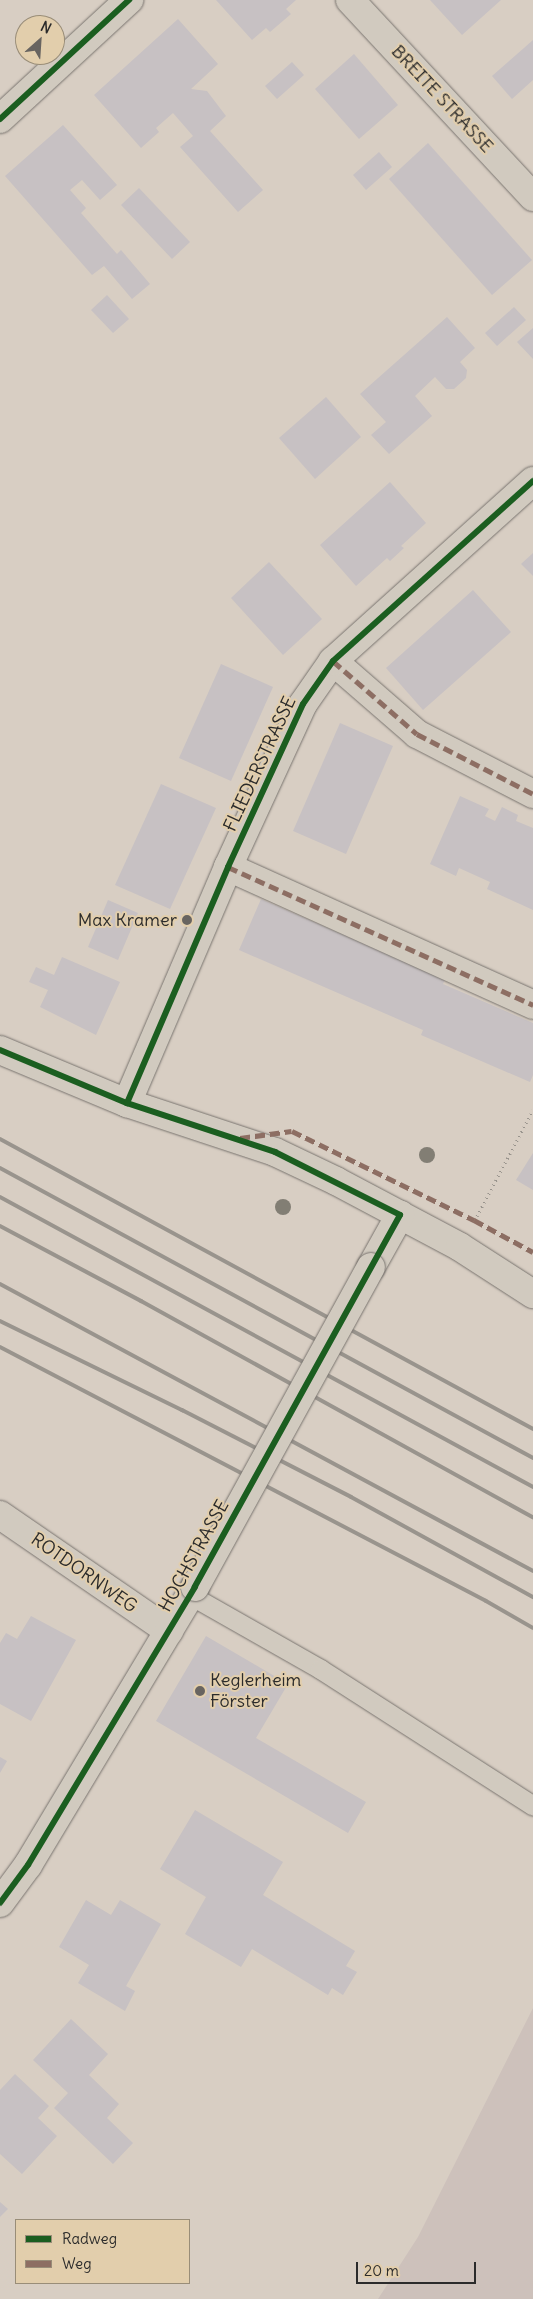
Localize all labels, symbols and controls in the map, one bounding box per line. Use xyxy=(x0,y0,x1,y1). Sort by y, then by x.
north arrow xyxy=(15,15,65,65)
text: N xyxy=(38,17,54,38)
street label: BREITE STRASSE xyxy=(387,41,497,157)
street label: FLIEDERSTRASSE xyxy=(219,693,301,835)
place label: Max Kramer xyxy=(78,909,177,931)
marker: Max Kramer xyxy=(181,914,193,926)
street label: HOCHSTRASSE xyxy=(154,1496,234,1616)
street label: ROTDORNWEG xyxy=(27,1528,141,1618)
place label: Keglerheim Förster xyxy=(210,1670,301,1712)
marker: Keglerheim Förster xyxy=(194,1685,206,1697)
legend xyxy=(15,2219,190,2284)
text: Radweg xyxy=(62,2229,117,2248)
scale bar xyxy=(358,2252,478,2284)
text: Weg xyxy=(62,2254,92,2273)
text: 20 m xyxy=(364,2261,399,2280)

